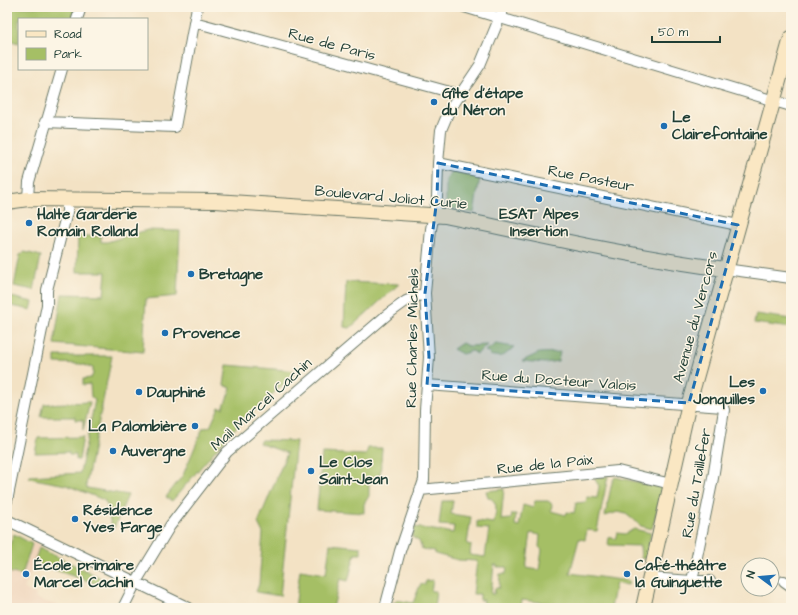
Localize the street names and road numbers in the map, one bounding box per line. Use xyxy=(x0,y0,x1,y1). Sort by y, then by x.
street label: Rue de Paris xyxy=(286,23,378,66)
street label: Rue Pasteur xyxy=(546,160,636,197)
street label: Boulevard Joliot Curie xyxy=(314,180,468,215)
street label: Avenue du Vercors xyxy=(668,248,723,385)
street label: Rue Charles Michels xyxy=(401,267,424,408)
street label: Mail Marcel Cachin xyxy=(206,353,317,456)
street label: Rue du Docteur Valois xyxy=(481,365,638,396)
street label: Rue du Taillefer xyxy=(677,427,716,540)
street label: Rue de la Paix xyxy=(496,449,595,480)

